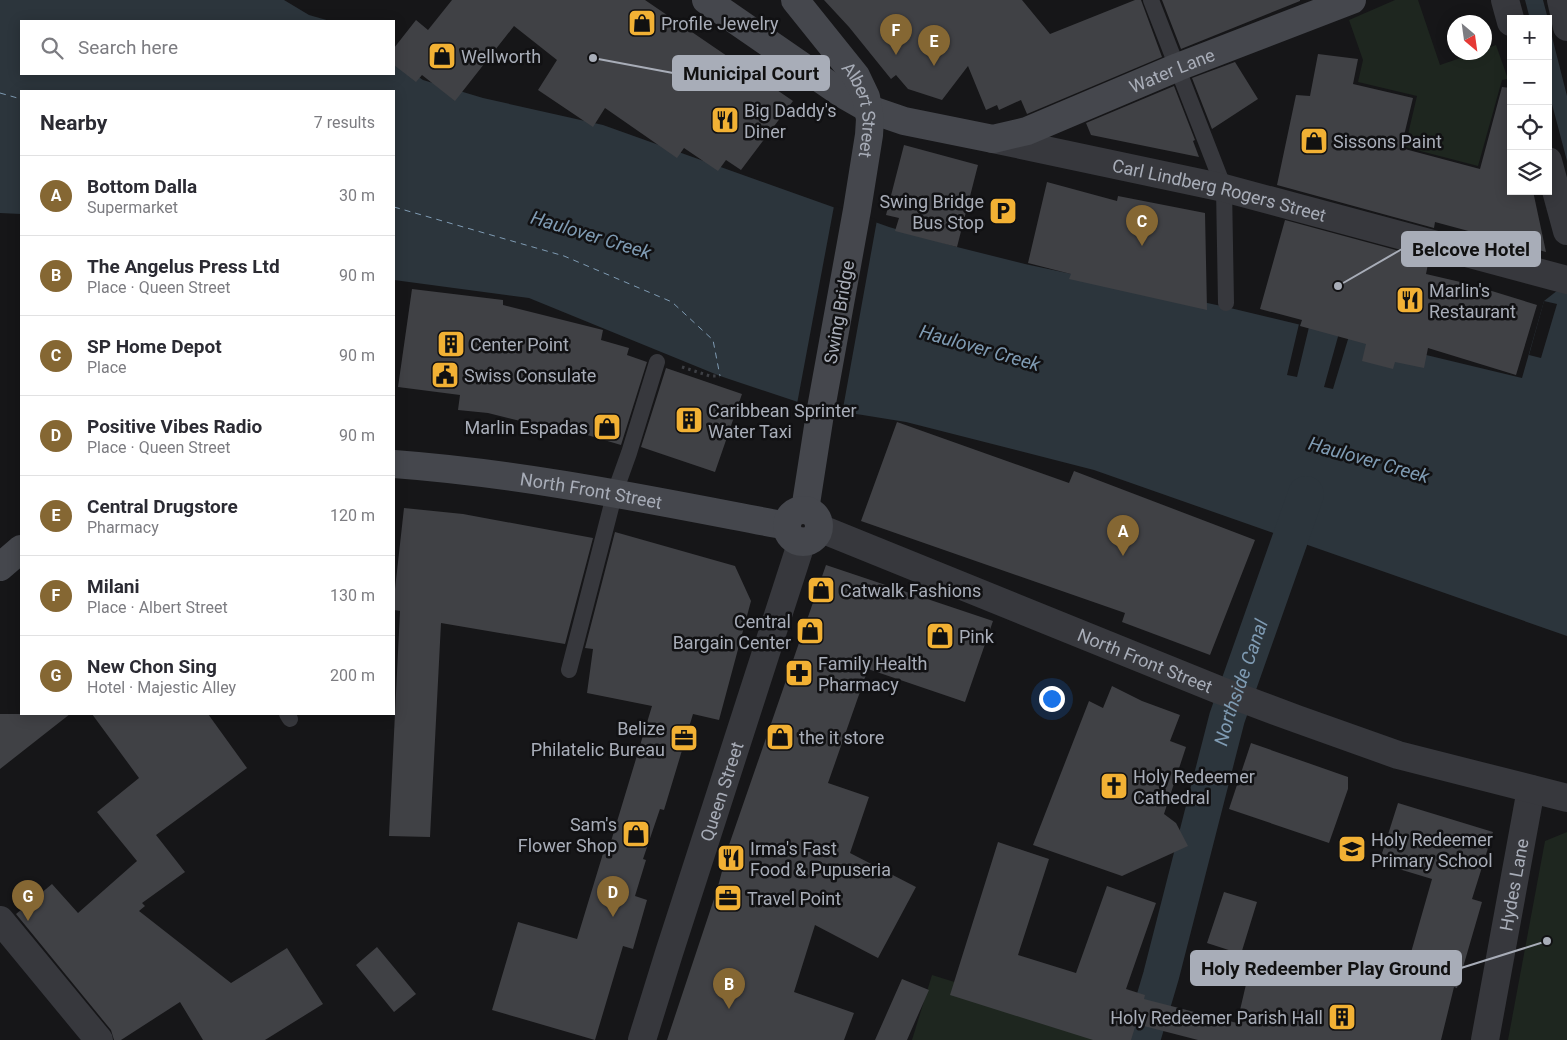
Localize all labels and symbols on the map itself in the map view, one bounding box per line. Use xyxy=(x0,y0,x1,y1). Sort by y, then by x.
shop icon: Profile Jewelry xyxy=(627,8,657,38)
place label: Profile Jewelry xyxy=(661,13,779,34)
pin: F xyxy=(880,14,912,55)
north arrow xyxy=(1447,15,1492,60)
pin: E xyxy=(918,25,950,66)
shop icon: Wellworth xyxy=(427,41,457,71)
street label: Water Lane xyxy=(1126,43,1218,97)
place label: Wellworth xyxy=(461,46,541,67)
callout: Municipal Court xyxy=(673,56,829,90)
street label: Albert Street xyxy=(838,57,881,159)
text: Municipal Court xyxy=(683,62,820,85)
place label: Big Daddy's Diner xyxy=(744,100,836,142)
restaurant icon: Big Daddy's Diner xyxy=(710,105,740,135)
shop icon: Sissons Paint xyxy=(1299,126,1329,156)
place label: Sissons Paint xyxy=(1333,131,1442,152)
street label: Carl Lindberg Rogers Street xyxy=(1110,155,1328,225)
place label: Swing Bridge Bus Stop xyxy=(879,191,984,233)
parking icon: Swing Bridge Bus Stop xyxy=(988,196,1018,226)
pin: C xyxy=(1126,205,1158,246)
water label: Haulover Creek xyxy=(528,206,655,264)
callout: Belcove Hotel xyxy=(1402,232,1540,266)
text: Belcove Hotel xyxy=(1412,238,1530,261)
street label: Swing Bridge xyxy=(820,259,858,365)
place label: Marlin's Restaurant xyxy=(1429,280,1516,322)
restaurant icon: Marlin's Restaurant xyxy=(1395,285,1425,315)
water label: Haulover Creek xyxy=(917,320,1044,376)
building icon: Center Point xyxy=(436,329,466,359)
place label: Center Point xyxy=(470,334,569,355)
public building icon: Swiss Consulate xyxy=(430,360,460,390)
place label: Swiss Consulate xyxy=(464,365,596,386)
place label: Caribbean Sprinter Water Taxi xyxy=(708,400,857,442)
building icon: Caribbean Sprinter Water Taxi xyxy=(674,405,704,435)
shop icon: Marlin Espadas xyxy=(592,412,622,442)
place label: Marlin Espadas xyxy=(465,417,588,438)
water label: Haulover Creek xyxy=(1306,432,1433,488)
street label: North Front Street xyxy=(519,468,664,512)
pin: A xyxy=(1107,515,1139,556)
shop icon: Catwalk Fashions xyxy=(806,575,836,605)
place label: Catwalk Fashions xyxy=(840,580,981,601)
place label: Central Bargain Center xyxy=(673,611,791,653)
shop icon: Central Bargain Center xyxy=(795,616,825,646)
water label: Northside Canal xyxy=(1209,616,1273,748)
shop icon: Pink xyxy=(925,621,955,651)
street label: North Front Street xyxy=(1075,623,1216,697)
place label: Pink xyxy=(959,626,995,647)
place label: Family Health Pharmacy xyxy=(818,653,927,695)
pharmacy icon: Family Health Pharmacy xyxy=(784,658,814,688)
your location xyxy=(1039,686,1065,712)
place label: Belize Philatelic Bureau xyxy=(531,718,665,760)
shop icon: the it store xyxy=(765,722,795,752)
office icon: Belize Philatelic Bureau xyxy=(669,723,699,753)
place label: the it store xyxy=(799,727,884,748)
street label: Queen Street xyxy=(695,739,747,844)
place label: Holy Redeemer Cathedral xyxy=(1133,766,1255,808)
church icon: Holy Redeemer Cathedral xyxy=(1099,771,1129,801)
place label: Sam's Flower Shop xyxy=(518,814,617,856)
shop icon: Sam's Flower Shop xyxy=(621,819,651,849)
place label: Holy Redeemer Primary School xyxy=(1371,829,1493,871)
school or university icon: Holy Redeemer Primary School xyxy=(1337,834,1367,864)
street label: Hydes Lane xyxy=(1495,837,1532,933)
place label: Irma's Fast Food & Pupuseria xyxy=(750,838,891,880)
restaurant icon: Irma's Fast Food & Pupuseria xyxy=(716,843,746,873)
pin: D xyxy=(597,876,629,917)
pin: G xyxy=(12,880,44,921)
office icon: Travel Point xyxy=(713,883,743,913)
place label: Travel Point xyxy=(747,888,841,909)
callout: Holy Redeember Play Ground xyxy=(1191,951,1461,985)
text: Holy Redeember Play Ground xyxy=(1201,957,1451,980)
pin: B xyxy=(713,968,745,1009)
building icon: Holy Redeemer Parish Hall xyxy=(1327,1002,1357,1032)
place label: Holy Redeemer Parish Hall xyxy=(1110,1007,1323,1028)

